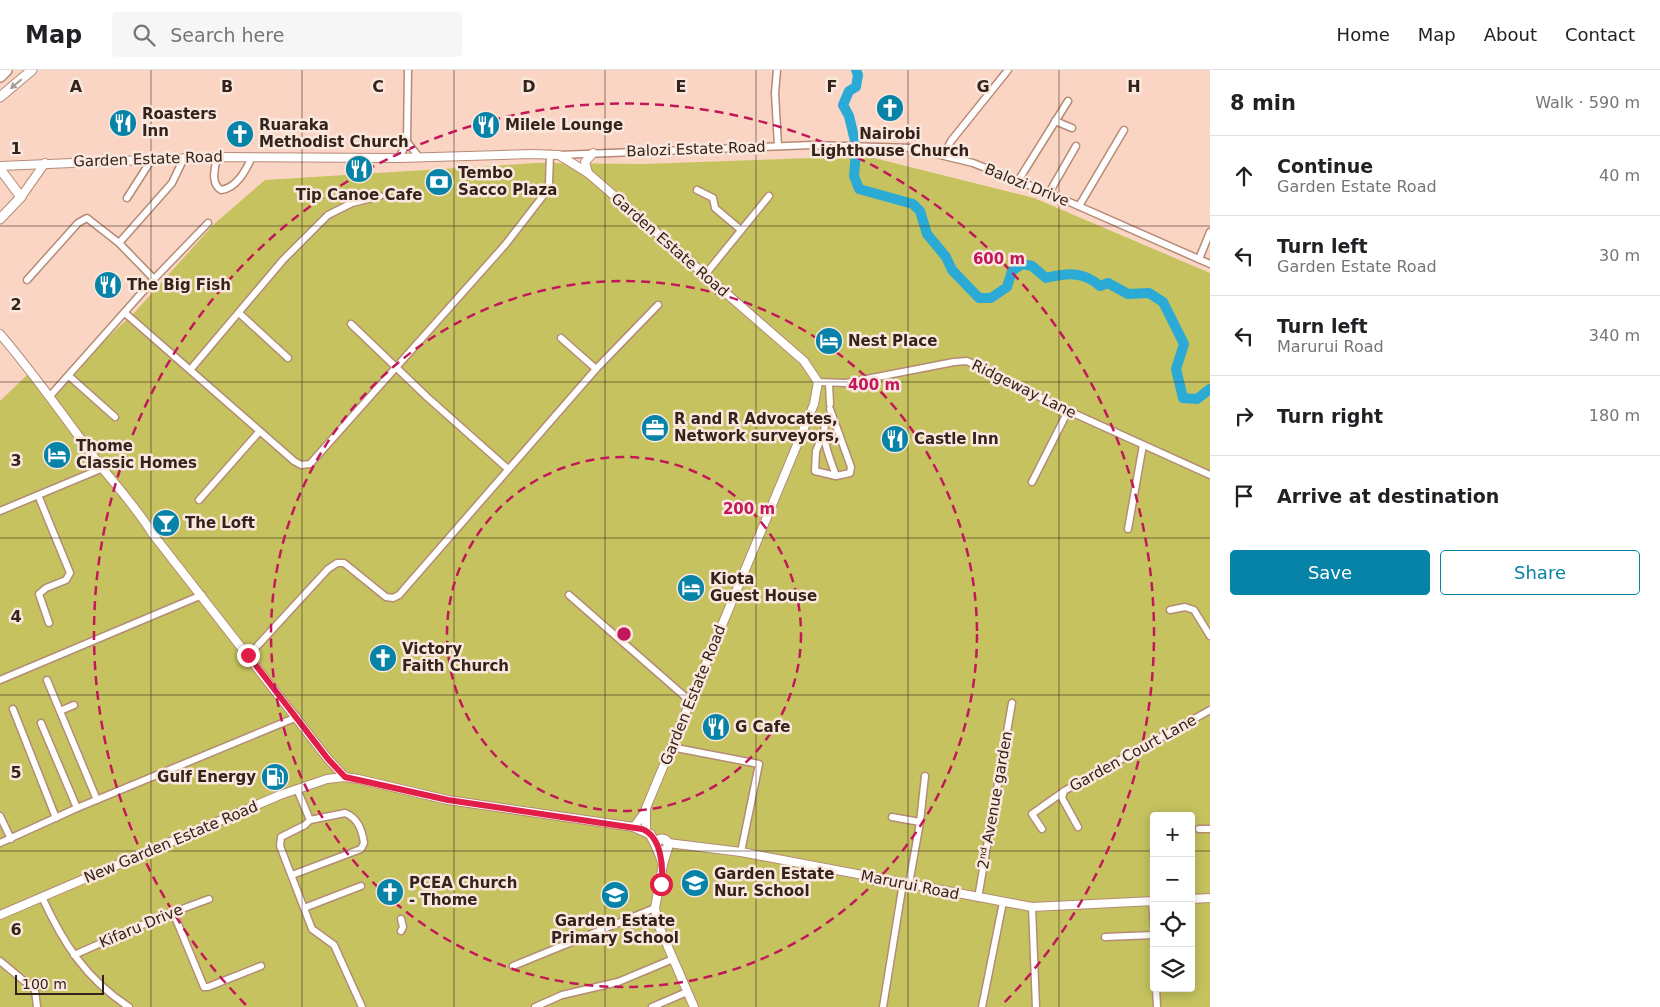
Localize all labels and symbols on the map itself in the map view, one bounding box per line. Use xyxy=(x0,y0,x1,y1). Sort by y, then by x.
text: A xyxy=(70,77,83,96)
text: B xyxy=(221,77,233,96)
text: C xyxy=(372,77,384,96)
text: D xyxy=(522,77,536,96)
text: E xyxy=(676,77,686,96)
text: F xyxy=(827,77,837,96)
text: G xyxy=(976,77,990,96)
text: H xyxy=(1127,77,1141,96)
one-way arrow xyxy=(10,78,23,89)
church icon: Nairobi Lighthouse Church xyxy=(875,93,905,123)
place label: Roasters Inn xyxy=(142,105,217,140)
restaurant icon: Roasters Inn xyxy=(108,108,138,138)
restaurant icon: Milele Lounge xyxy=(471,110,501,140)
place label: Ruaraka Methodist Church xyxy=(259,116,409,151)
place label: Milele Lounge xyxy=(505,116,623,134)
church icon: Ruaraka Methodist Church xyxy=(225,119,255,149)
place label: Nairobi Lighthouse Church xyxy=(811,125,969,160)
street label: Balozi Estate Road xyxy=(626,138,766,160)
text: 1 xyxy=(10,139,22,158)
street label: Garden Estate Road xyxy=(73,147,223,171)
restaurant icon: Tip Canoe Cafe xyxy=(344,154,374,184)
street label: Balozi Drive xyxy=(982,160,1072,210)
place label: Tembo Sacco Plaza xyxy=(458,164,557,199)
bank icon: Tembo Sacco Plaza xyxy=(424,167,454,197)
place label: Tip Canoe Cafe xyxy=(296,186,422,204)
street label: Garden Estate Road xyxy=(608,189,732,301)
text: 600 m xyxy=(973,250,1025,268)
restaurant icon: The Big Fish xyxy=(93,270,123,300)
place label: The Big Fish xyxy=(127,276,231,294)
text: 2 xyxy=(10,295,22,314)
hotel icon: Nest Place xyxy=(814,326,844,356)
place label: Nest Place xyxy=(848,332,937,350)
street label: Ridgeway Lane xyxy=(969,356,1079,422)
text: 400 m xyxy=(848,376,900,394)
place label: R and R Advocates, Network surveyors, xyxy=(674,410,840,445)
office icon: R and R Advocates, Network surveyors, xyxy=(640,413,670,443)
restaurant icon: Castle Inn xyxy=(880,424,910,454)
place label: Castle Inn xyxy=(914,430,999,448)
place label: Thome Classic Homes xyxy=(76,437,197,472)
hotel icon: Thome Classic Homes xyxy=(42,440,72,470)
text: 3 xyxy=(10,451,22,470)
text: 200 m xyxy=(723,500,775,518)
bar icon: The Loft xyxy=(151,508,181,538)
place label: The Loft xyxy=(185,514,255,532)
place label: Kiota Guest House xyxy=(710,570,817,605)
hotel icon: Kiota Guest House xyxy=(676,573,706,603)
text: 4 xyxy=(10,607,22,626)
street label: Garden Estate Road xyxy=(657,622,729,768)
centre of rings xyxy=(615,625,633,643)
place label: Victory Faith Church xyxy=(402,640,509,675)
church icon: Victory Faith Church xyxy=(368,643,398,673)
route end xyxy=(237,644,260,667)
street label: Garden Court Lane xyxy=(1067,711,1199,795)
restaurant icon: G Cafe xyxy=(701,712,731,742)
place label: G Cafe xyxy=(735,718,790,736)
street label: 2ⁿᵈ Avenue garden xyxy=(974,730,1016,870)
fuel station icon: Gulf Energy xyxy=(260,762,290,792)
text: 5 xyxy=(10,763,22,782)
place label: Gulf Energy xyxy=(157,768,256,786)
street label: New Garden Estate Road xyxy=(81,797,261,887)
place label: Garden Estate Nur. School xyxy=(714,865,834,900)
street label: Marurui Road xyxy=(859,867,961,903)
school or university icon: Garden Estate Nur. School xyxy=(680,868,710,898)
route start xyxy=(650,873,673,896)
place label: PCEA Church - Thome xyxy=(409,874,517,909)
church icon: PCEA Church - Thome xyxy=(375,877,405,907)
school or university icon: Garden Estate Primary School xyxy=(600,880,630,910)
street label: Kifaru Drive xyxy=(97,900,185,952)
place label: Garden Estate Primary School xyxy=(551,912,679,947)
text: 6 xyxy=(10,920,22,939)
scale bar xyxy=(15,972,104,995)

